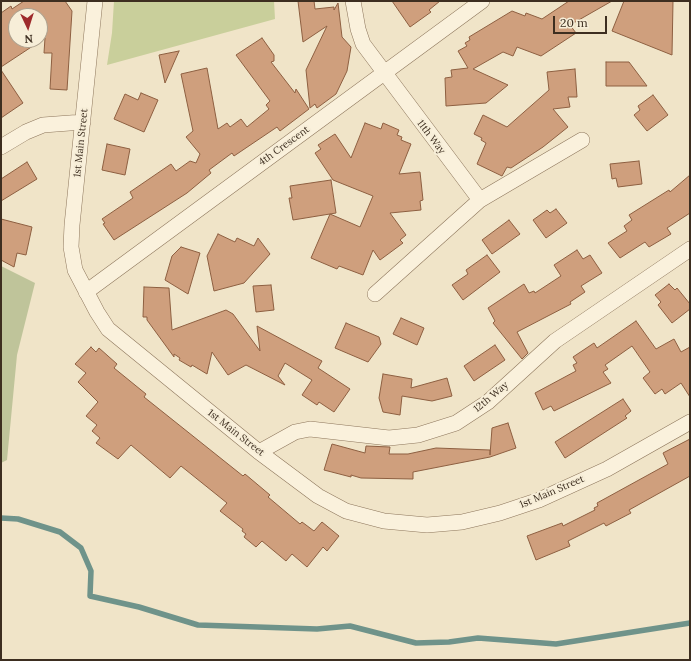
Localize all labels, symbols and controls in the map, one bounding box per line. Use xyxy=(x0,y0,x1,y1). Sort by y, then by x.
north arrow xyxy=(8,8,48,48)
scale bar xyxy=(555,8,609,34)
text: 20 m xyxy=(560,15,588,30)
text: N xyxy=(24,32,34,46)
street label: 1st Main Street xyxy=(71,108,91,178)
street label: 11th Way xyxy=(414,118,448,156)
street label: 4th Crescent xyxy=(256,124,312,168)
street label: 12th Way xyxy=(471,379,511,415)
street label: 1st Main Street xyxy=(205,407,267,459)
street label: 1st Main Street xyxy=(518,473,586,511)

